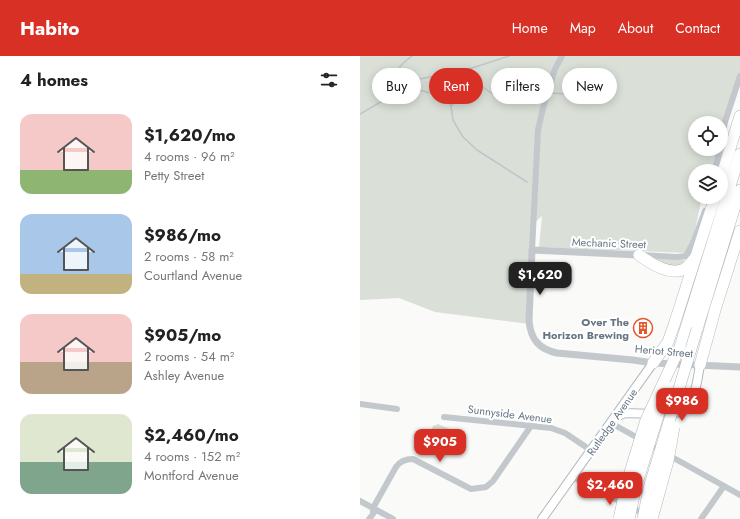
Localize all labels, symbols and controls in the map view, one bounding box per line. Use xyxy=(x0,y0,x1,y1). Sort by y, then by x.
text: Habito xyxy=(20,15,79,42)
text: Home xyxy=(512,18,548,38)
text: Map xyxy=(570,18,596,38)
text: About xyxy=(618,18,653,38)
text: Contact xyxy=(675,18,720,38)
text: 4 homes xyxy=(20,68,88,92)
chip: Buy xyxy=(372,68,421,104)
chip: Rent xyxy=(429,68,483,104)
chip: Filters xyxy=(491,68,554,104)
chip: New xyxy=(562,68,617,104)
icon: filters xyxy=(318,69,340,91)
map controls xyxy=(688,116,728,204)
button: locate xyxy=(688,116,728,156)
text: $1,620/mo xyxy=(144,123,236,147)
icon: home xyxy=(52,130,100,178)
text: 4 rooms · 96 m² xyxy=(144,147,235,166)
button: layers xyxy=(688,164,728,204)
text: Petty Street xyxy=(144,166,204,185)
text: $986/mo xyxy=(144,223,221,247)
icon: home xyxy=(52,230,100,278)
street label: Mechanic Street xyxy=(572,234,647,252)
text: 2 rooms · 58 m² xyxy=(144,247,234,266)
pin: $1,620 xyxy=(507,262,573,296)
text: $1,620 xyxy=(518,265,562,284)
text: Courtland Avenue xyxy=(144,266,242,285)
place label: Over The Horizon Brewing xyxy=(542,314,629,343)
building icon: Over The Horizon Brewing xyxy=(632,317,654,339)
text: $905/mo xyxy=(144,323,221,347)
icon: home xyxy=(52,330,100,378)
street label: Heriot Street xyxy=(634,340,694,362)
text: 2 rooms · 54 m² xyxy=(144,347,234,366)
text: Ashley Avenue xyxy=(144,366,224,385)
street label: Rutledge Avenue xyxy=(583,385,641,459)
pin: $986 xyxy=(658,388,706,422)
text: $986 xyxy=(665,391,699,410)
street label: Sunnyside Avenue xyxy=(467,401,553,427)
text: $2,460/mo xyxy=(144,423,239,447)
pin: $905 xyxy=(416,429,464,463)
icon: home xyxy=(52,430,100,478)
text: $905 xyxy=(423,432,457,451)
text: 4 rooms · 152 m² xyxy=(144,447,240,466)
text: Montford Avenue xyxy=(144,466,239,485)
pin: $2,460 xyxy=(577,472,643,506)
text: $2,460 xyxy=(586,475,634,494)

